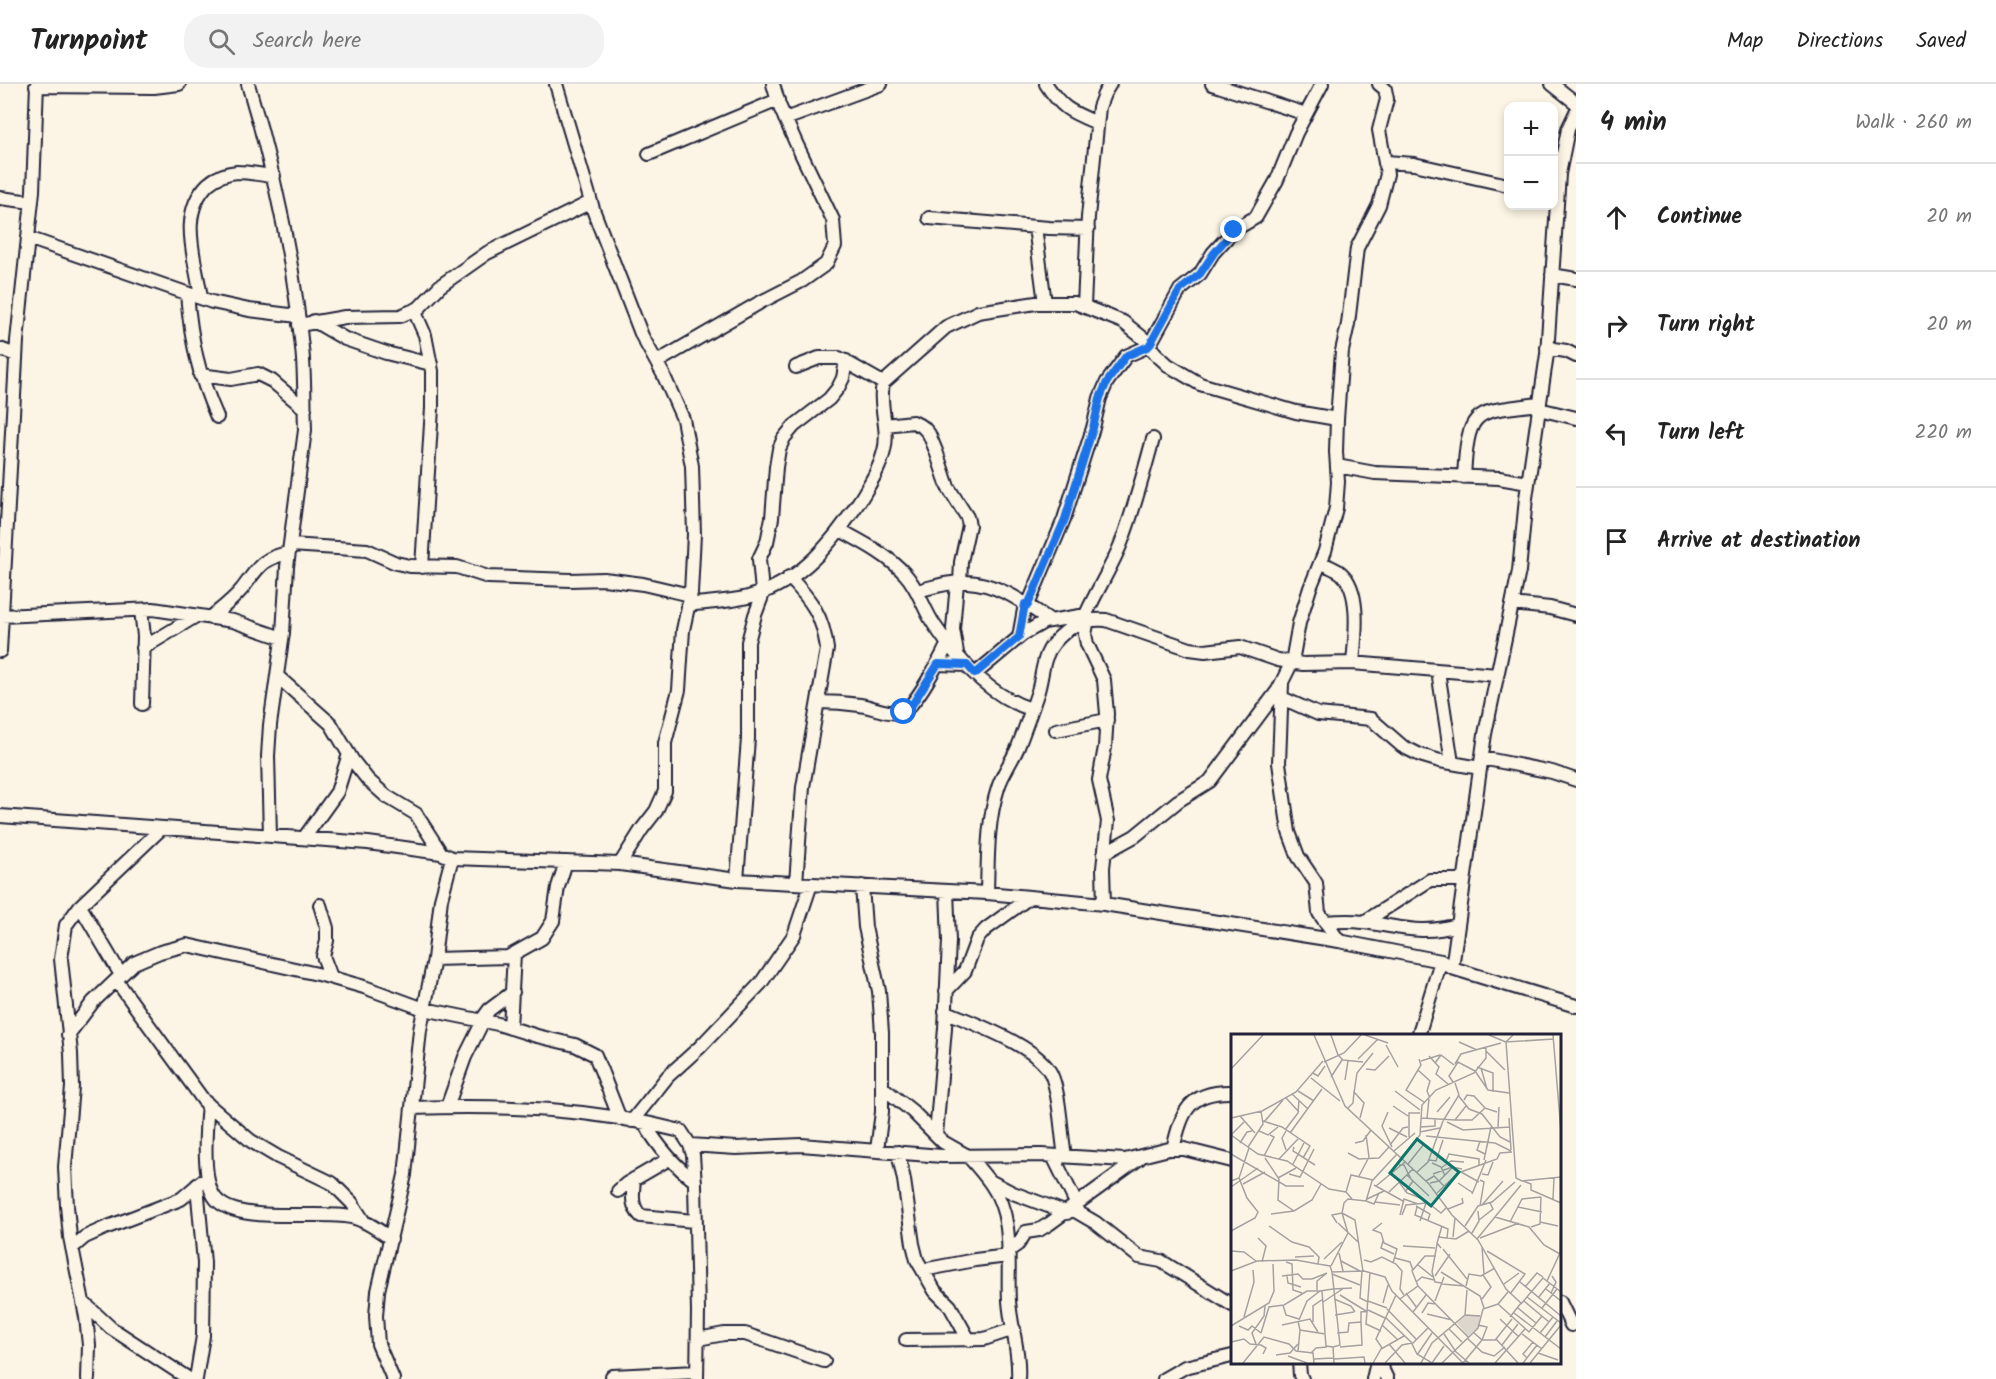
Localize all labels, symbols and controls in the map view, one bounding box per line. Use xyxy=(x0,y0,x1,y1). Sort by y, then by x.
search box xyxy=(184,14,604,68)
text: Turnpoint xyxy=(30,19,148,64)
text: Search here xyxy=(253,24,361,59)
icon: search xyxy=(205,25,238,58)
text: Map xyxy=(1727,25,1763,58)
text: Directions xyxy=(1796,25,1883,58)
text: Saved xyxy=(1916,25,1966,58)
map controls xyxy=(1504,102,1558,210)
button: + xyxy=(1504,102,1558,156)
text: 4 min xyxy=(1600,102,1667,144)
text: Walk · 260 m xyxy=(1855,107,1972,139)
button: − xyxy=(1504,156,1558,210)
text: Continue xyxy=(1657,200,1742,235)
icon: ahead xyxy=(1600,201,1633,234)
text: 20 m xyxy=(1926,201,1972,233)
route end xyxy=(1220,216,1246,242)
text: Turn right xyxy=(1657,308,1755,343)
icon: right xyxy=(1600,309,1633,342)
text: 20 m xyxy=(1926,309,1972,341)
text: Turn left xyxy=(1657,416,1744,451)
icon: left xyxy=(1600,417,1633,450)
text: 220 m xyxy=(1915,417,1972,449)
text: Arrive at destination xyxy=(1657,524,1860,559)
icon: arrive xyxy=(1600,525,1633,558)
route start xyxy=(890,698,916,724)
inset map xyxy=(1231,1034,1561,1364)

